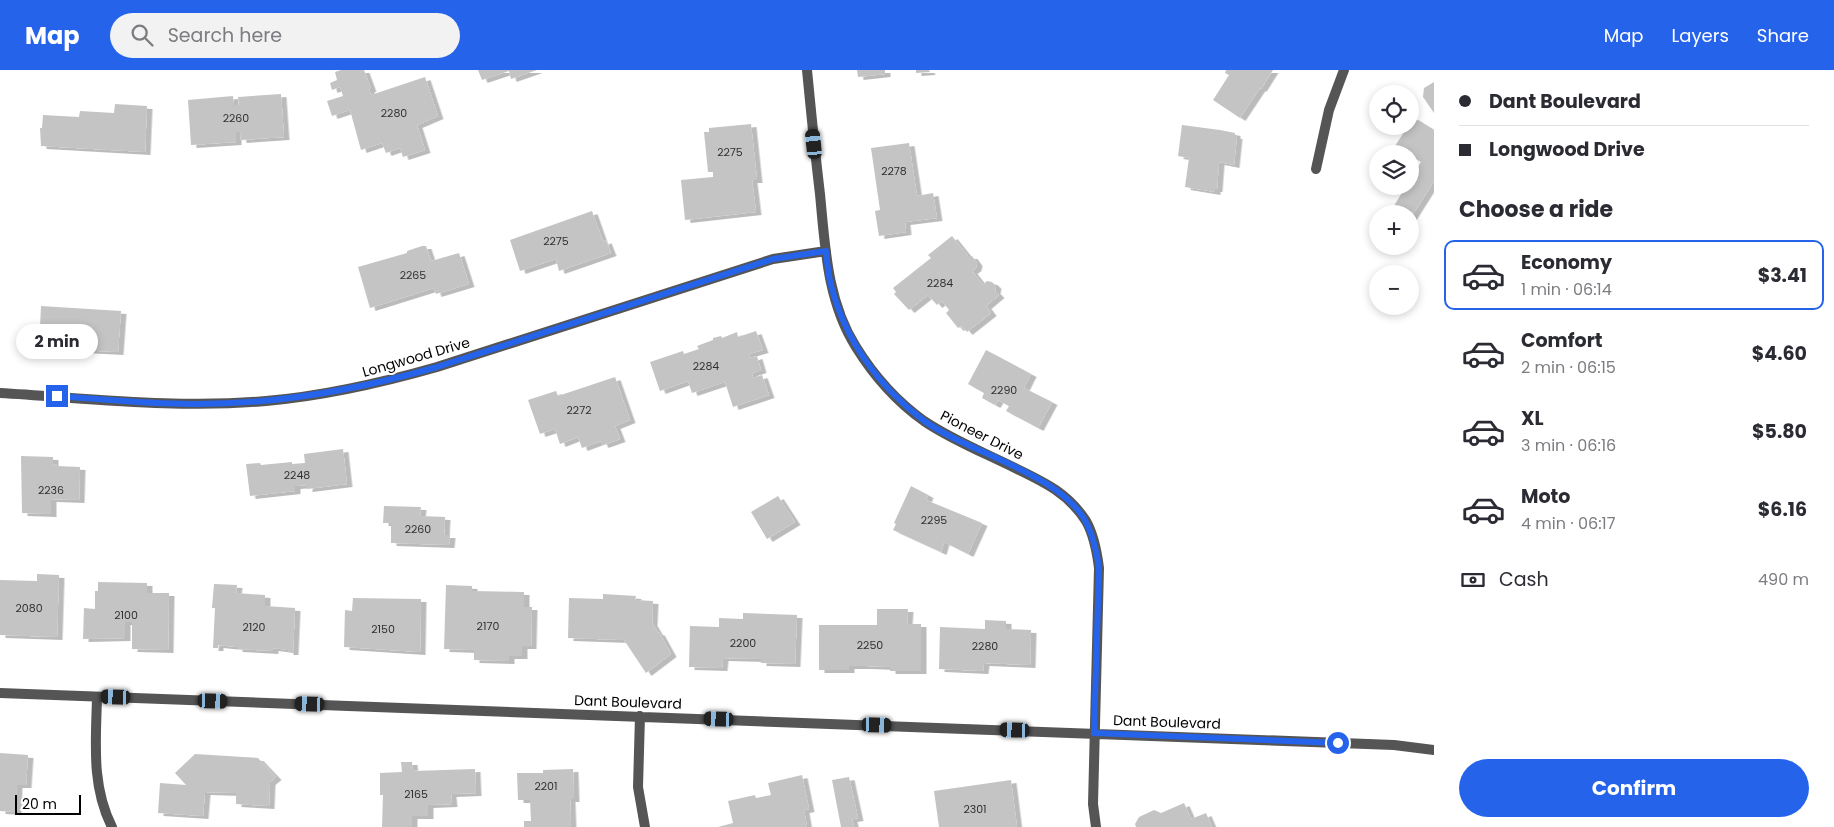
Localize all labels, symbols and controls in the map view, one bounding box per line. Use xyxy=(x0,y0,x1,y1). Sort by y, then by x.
search box xyxy=(110,13,460,58)
text: Map xyxy=(25,19,80,52)
icon: search xyxy=(128,21,156,49)
text: Search here xyxy=(168,22,282,49)
text: Map xyxy=(1604,23,1644,48)
text: Layers xyxy=(1672,23,1729,48)
text: Share xyxy=(1757,23,1809,48)
map controls xyxy=(1369,85,1419,315)
button: locate xyxy=(1369,85,1419,135)
text: Dant Boulevard xyxy=(1489,88,1641,115)
house number: 2280 xyxy=(381,105,407,121)
house number: 2260 xyxy=(223,110,249,126)
car xyxy=(804,128,823,160)
text: Longwood Drive xyxy=(1489,136,1645,163)
house number: 2275 xyxy=(717,144,743,160)
button: layers xyxy=(1369,145,1419,195)
house number: 2278 xyxy=(881,163,907,179)
text: Choose a ride xyxy=(1459,194,1613,225)
button: + xyxy=(1369,205,1419,255)
house number: 2275 xyxy=(543,233,569,249)
text: Economy xyxy=(1521,249,1612,276)
icon: car xyxy=(1461,253,1506,298)
text: $3.41 xyxy=(1758,262,1807,289)
button: − xyxy=(1369,265,1419,315)
house number: 2265 xyxy=(400,267,426,283)
house number: 2284 xyxy=(927,275,953,291)
text: 1 min · 06:14 xyxy=(1521,278,1612,301)
callout: 2 min xyxy=(16,324,98,358)
text: Comfort xyxy=(1521,327,1603,354)
text: 2 min xyxy=(35,330,79,353)
icon: car xyxy=(1461,331,1506,376)
street label: Longwood Drive xyxy=(360,332,472,382)
text: $4.60 xyxy=(1752,340,1807,367)
text: 2 min · 06:15 xyxy=(1521,356,1616,379)
house number: 2284 xyxy=(693,358,719,374)
house number: 2290 xyxy=(991,382,1017,398)
route end xyxy=(46,385,68,407)
house number: 2272 xyxy=(567,402,591,418)
street label: Pioneer Drive xyxy=(937,405,1027,465)
text: XL xyxy=(1521,405,1544,432)
icon: car xyxy=(1461,409,1506,454)
text: $5.80 xyxy=(1752,418,1807,445)
text: 3 min · 06:16 xyxy=(1521,434,1616,457)
house number: 2248 xyxy=(284,467,310,483)
house number: 2236 xyxy=(38,482,64,498)
text: Moto xyxy=(1521,483,1570,510)
icon: car xyxy=(1461,487,1506,532)
text: $6.16 xyxy=(1758,496,1807,523)
house number: 2295 xyxy=(921,512,947,528)
text: 4 min · 06:17 xyxy=(1521,512,1615,535)
house number: 2260 xyxy=(405,521,431,537)
icon: cash xyxy=(1459,566,1487,594)
text: Cash xyxy=(1499,566,1549,593)
text: 490 m xyxy=(1758,568,1809,591)
house number: 2080 xyxy=(15,600,43,616)
house number: 2100 xyxy=(114,607,138,623)
house number: 2170 xyxy=(477,618,499,634)
house number: 2120 xyxy=(242,619,266,635)
house number: 2150 xyxy=(371,621,395,637)
house number: 2200 xyxy=(730,635,756,651)
house number: 2250 xyxy=(857,637,883,653)
house number: 2280 xyxy=(972,638,998,654)
car xyxy=(100,689,131,705)
street label: Dant Boulevard xyxy=(574,690,682,714)
car xyxy=(197,693,228,709)
car xyxy=(294,696,325,712)
street label: Dant Boulevard xyxy=(1113,710,1221,734)
car xyxy=(703,711,734,727)
car xyxy=(861,717,892,733)
car xyxy=(999,722,1030,738)
route start xyxy=(1327,732,1349,754)
button: Confirm xyxy=(1459,759,1809,817)
house number: 2201 xyxy=(534,778,558,794)
house number: 2165 xyxy=(404,786,428,802)
scale bar xyxy=(15,792,81,815)
text: 20 m xyxy=(22,794,57,814)
house number: 2301 xyxy=(963,801,987,817)

